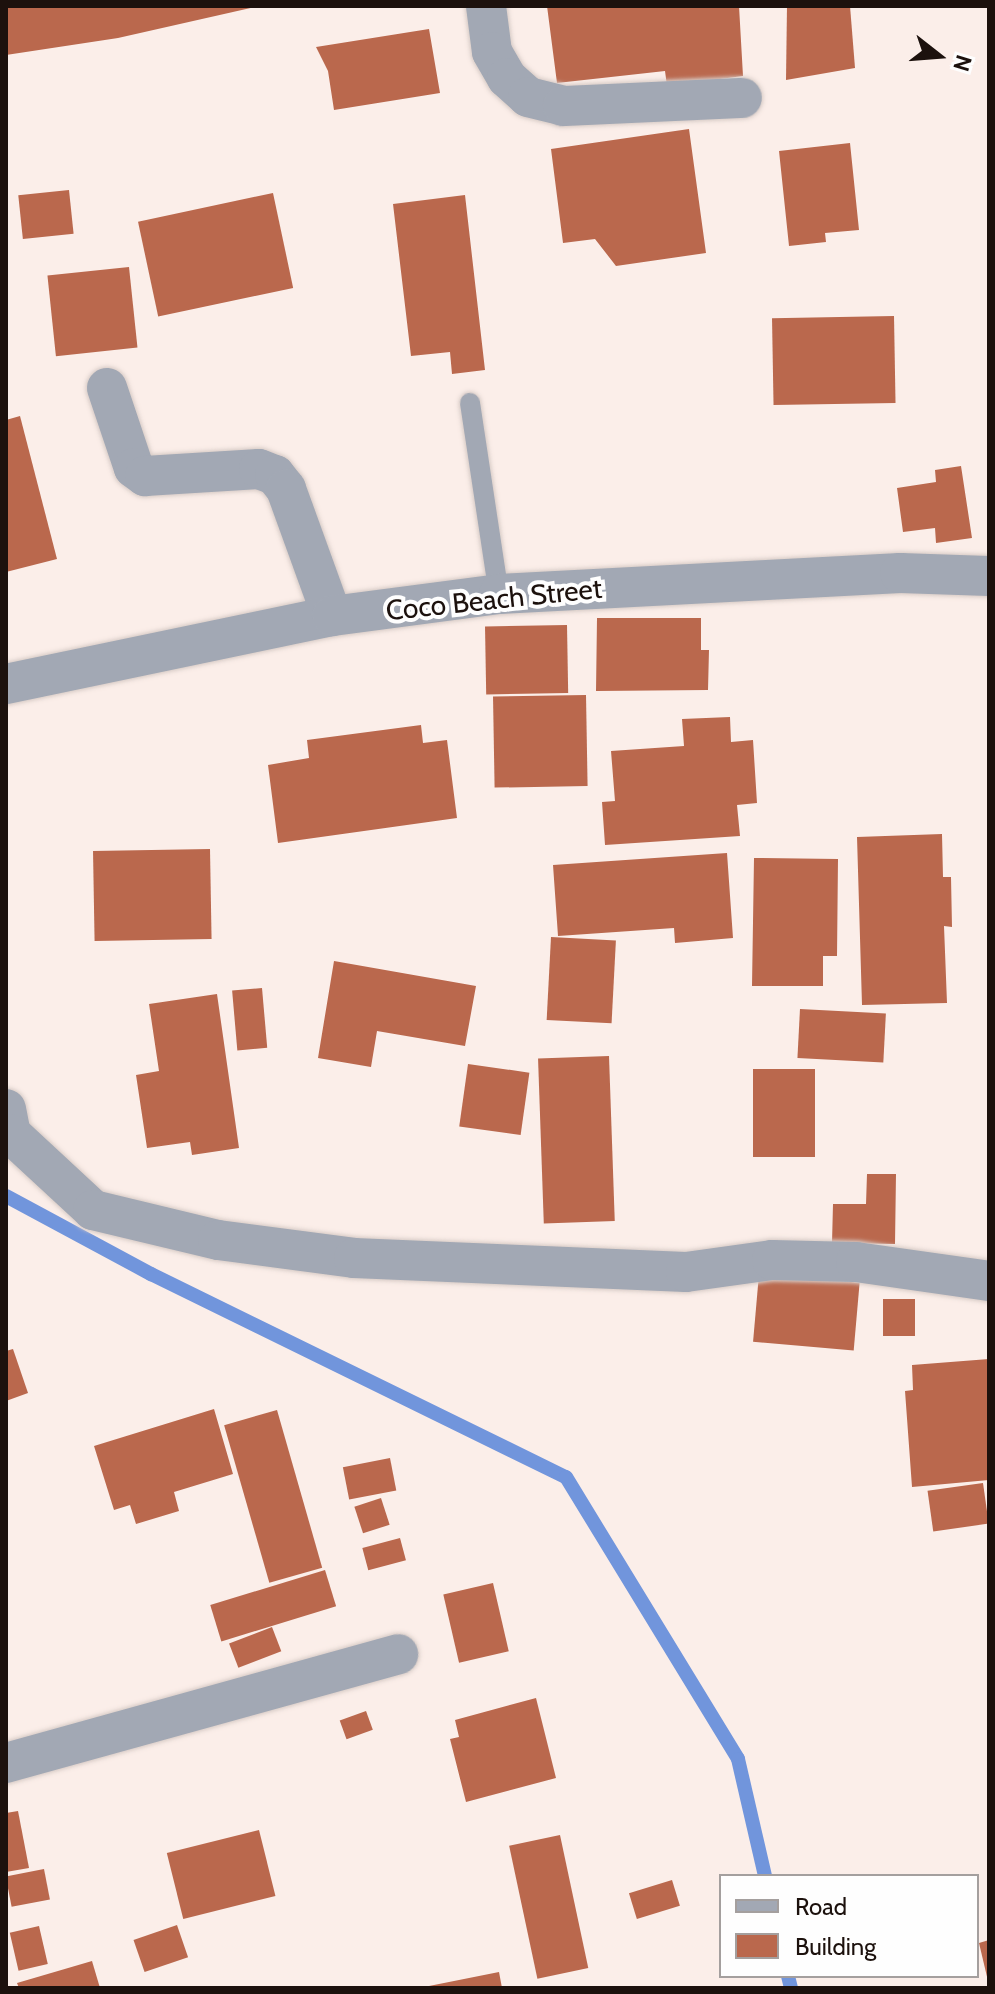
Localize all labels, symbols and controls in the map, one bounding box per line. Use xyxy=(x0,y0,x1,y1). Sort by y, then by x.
north arrow xyxy=(899,16,979,96)
text: N xyxy=(947,52,978,75)
street label: Coco Beach Street xyxy=(384,571,604,627)
legend xyxy=(719,1874,979,1978)
text: Road xyxy=(795,1892,847,1921)
text: Building xyxy=(795,1932,876,1961)

